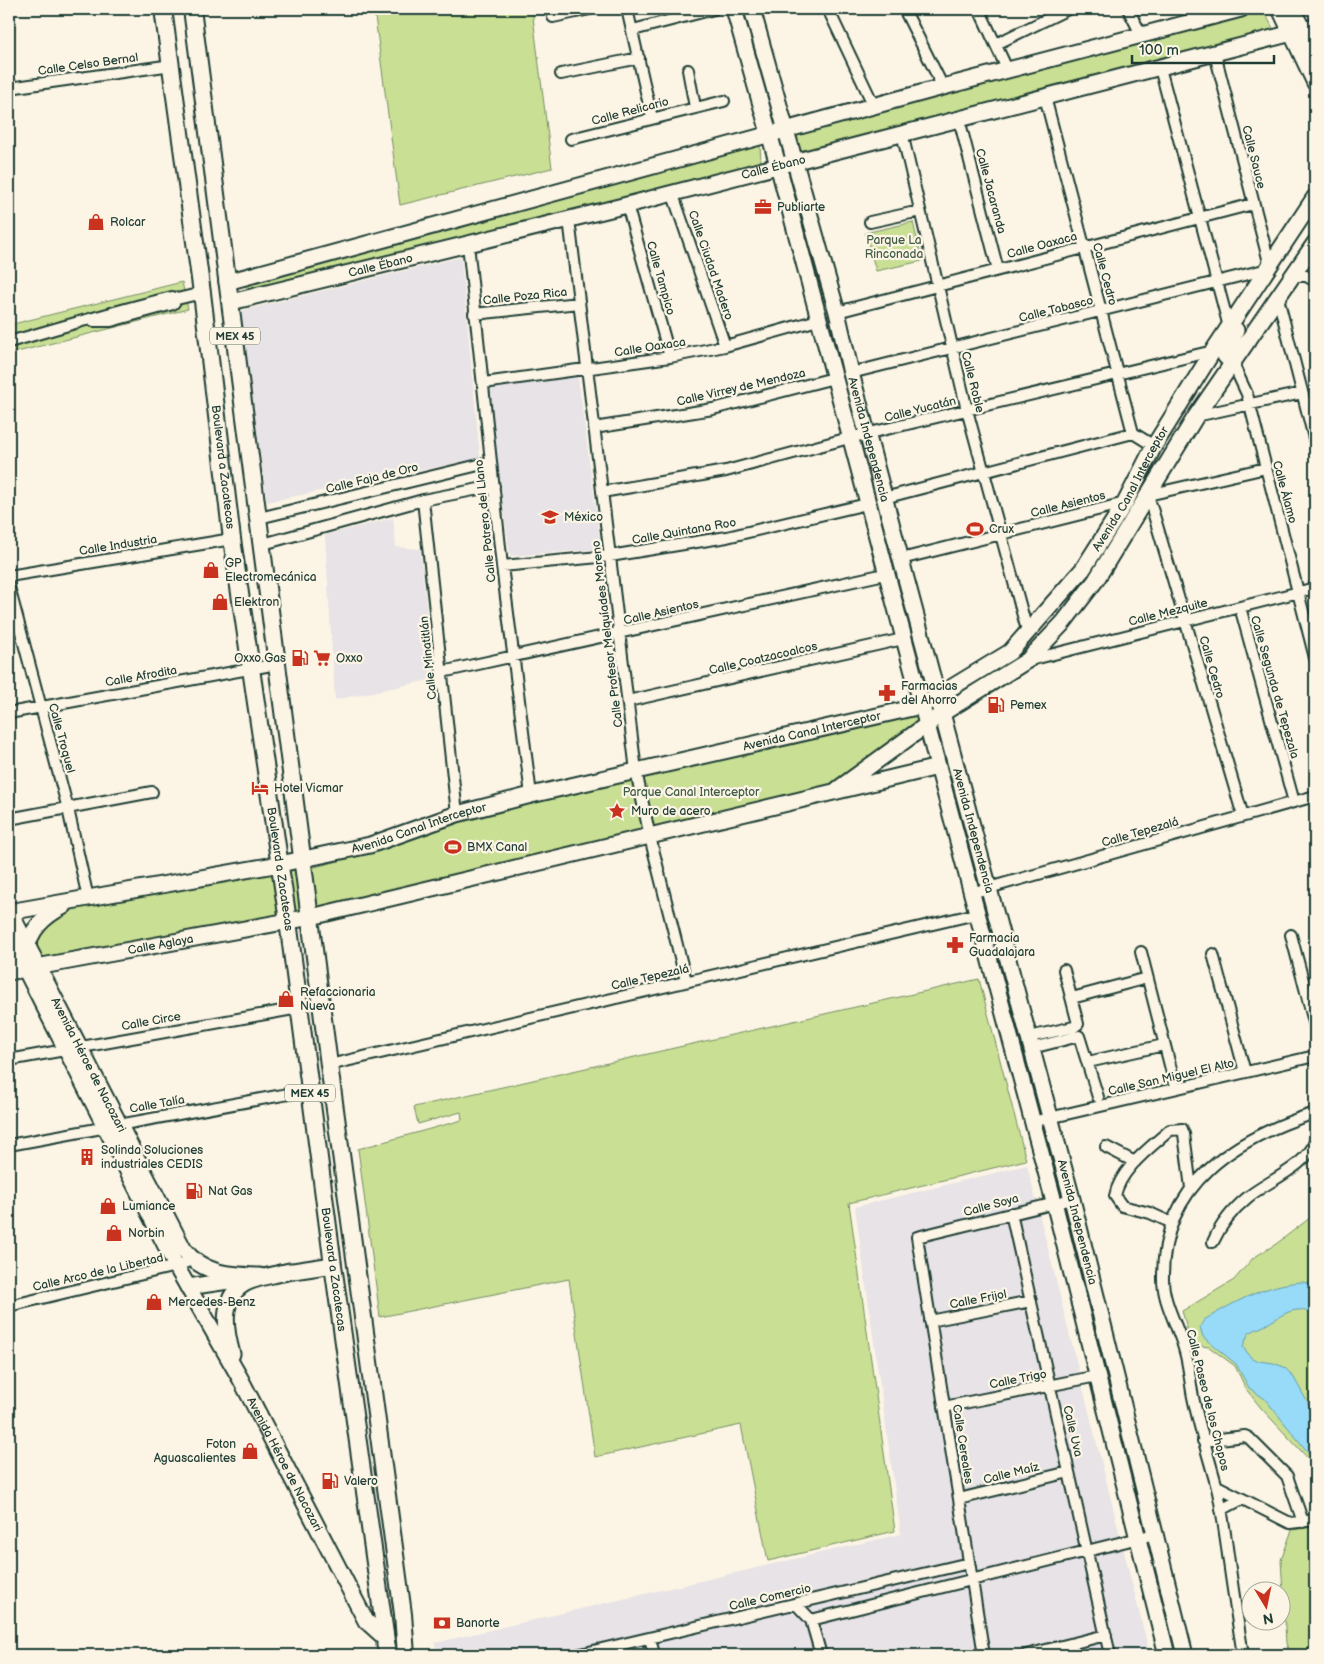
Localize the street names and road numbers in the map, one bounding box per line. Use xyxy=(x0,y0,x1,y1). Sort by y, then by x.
street label: Calle Celso Bernal xyxy=(37,50,139,79)
street label: Calle Relicario xyxy=(590,94,671,129)
street label: Calle Sauce xyxy=(1238,124,1269,190)
street label: Calle Jacaranda xyxy=(972,147,1009,236)
street label: Calle Ébano xyxy=(740,152,808,183)
street label: Calle Ciudad Madero xyxy=(685,208,736,322)
street label: Calle Oaxaca xyxy=(1005,229,1079,262)
street label: Calle Tampico xyxy=(643,239,678,317)
street label: Calle Cedro xyxy=(1089,241,1120,307)
street label: Calle Ébano xyxy=(347,251,415,281)
street label: Calle Poza Rica xyxy=(482,285,568,308)
street label: Calle Tabasco xyxy=(1017,293,1095,326)
road number: MEX 45 xyxy=(210,328,260,344)
street label: Calle Oaxaca xyxy=(613,334,687,361)
street label: Calle Roble xyxy=(958,350,987,414)
street label: Calle Virrey de Mendoza xyxy=(675,365,807,410)
street label: Avenida Independencia xyxy=(844,375,892,504)
street label: Calle Yucatán xyxy=(883,393,958,426)
street label: Boulevard a Zacatecas xyxy=(208,404,238,530)
street label: Avenida Canal Interceptor xyxy=(1089,423,1173,554)
street label: Calle Potrero del Llano xyxy=(472,459,499,583)
street label: Calle Álamo xyxy=(1269,459,1302,525)
street label: Calle Faja de Oro xyxy=(324,460,420,497)
street label: Calle Asientos xyxy=(1029,488,1107,521)
street label: Calle Quintana Roo xyxy=(631,515,738,548)
street label: Calle Industria xyxy=(78,532,158,559)
street label: Calle Profesor Melquíades Moreno xyxy=(589,539,626,728)
street label: Calle Mezquite xyxy=(1127,595,1209,630)
street label: Calle Asientos xyxy=(622,597,700,628)
street label: Calle Segunda de Tepezala xyxy=(1247,614,1302,761)
street label: Calle Minatitlán xyxy=(417,615,440,701)
street label: Calle Cedro xyxy=(1195,634,1228,700)
street label: Calle Coatzacoalcos xyxy=(707,639,819,678)
street label: Calle Afrodita xyxy=(104,663,178,690)
street label: Calle Troquel xyxy=(45,702,78,775)
street label: Avenida Canal Interceptor xyxy=(741,708,883,754)
street label: Avenida Independencia xyxy=(949,767,997,895)
street label: Avenida Canal Interceptor xyxy=(350,800,489,857)
street label: Boulevard a Zacatecas xyxy=(263,806,296,932)
street label: Calle Tepezalá xyxy=(1100,814,1181,851)
street label: Calle Aglaya xyxy=(127,932,195,958)
street label: Calle Tepezalá xyxy=(610,961,691,994)
street label: Avenida Héroe de Nacozari xyxy=(47,995,129,1135)
street label: Calle Circe xyxy=(120,1009,182,1034)
street label: Calle San Miguel El Alto xyxy=(1107,1056,1236,1099)
road number: MEX 45 xyxy=(285,1084,335,1102)
street label: Calle Talía xyxy=(128,1092,186,1117)
street label: Avenida Independencia xyxy=(1054,1158,1100,1286)
street label: Calle Soya xyxy=(962,1191,1021,1220)
street label: Boulevard a Zacatecas xyxy=(318,1207,349,1332)
street label: Calle Arco de la Libertad xyxy=(31,1250,165,1295)
street label: Calle Frijol xyxy=(948,1287,1008,1312)
street label: Calle Paseo de los Chopos xyxy=(1183,1328,1232,1473)
street label: Calle Trigo xyxy=(988,1367,1048,1392)
street label: Avenida Héroe de Nacozari xyxy=(243,1395,325,1534)
street label: Calle Cereales xyxy=(949,1403,976,1485)
street label: Calle Uva xyxy=(1059,1404,1086,1458)
street label: Calle Maíz xyxy=(982,1459,1041,1488)
street label: Calle Comercio xyxy=(728,1581,813,1614)

